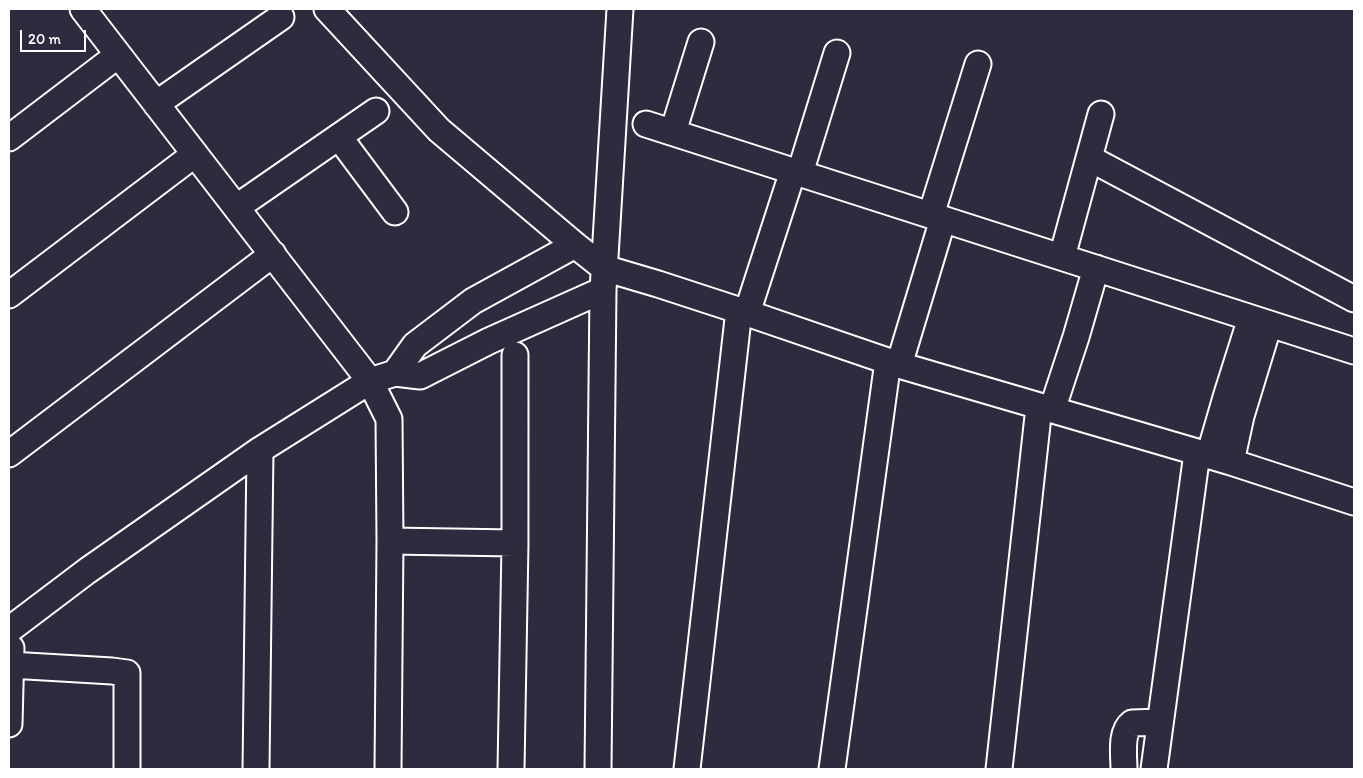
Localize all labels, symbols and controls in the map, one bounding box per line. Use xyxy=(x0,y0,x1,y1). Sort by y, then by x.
scale bar xyxy=(22,20,89,52)
text: 20 m xyxy=(28,30,61,48)

